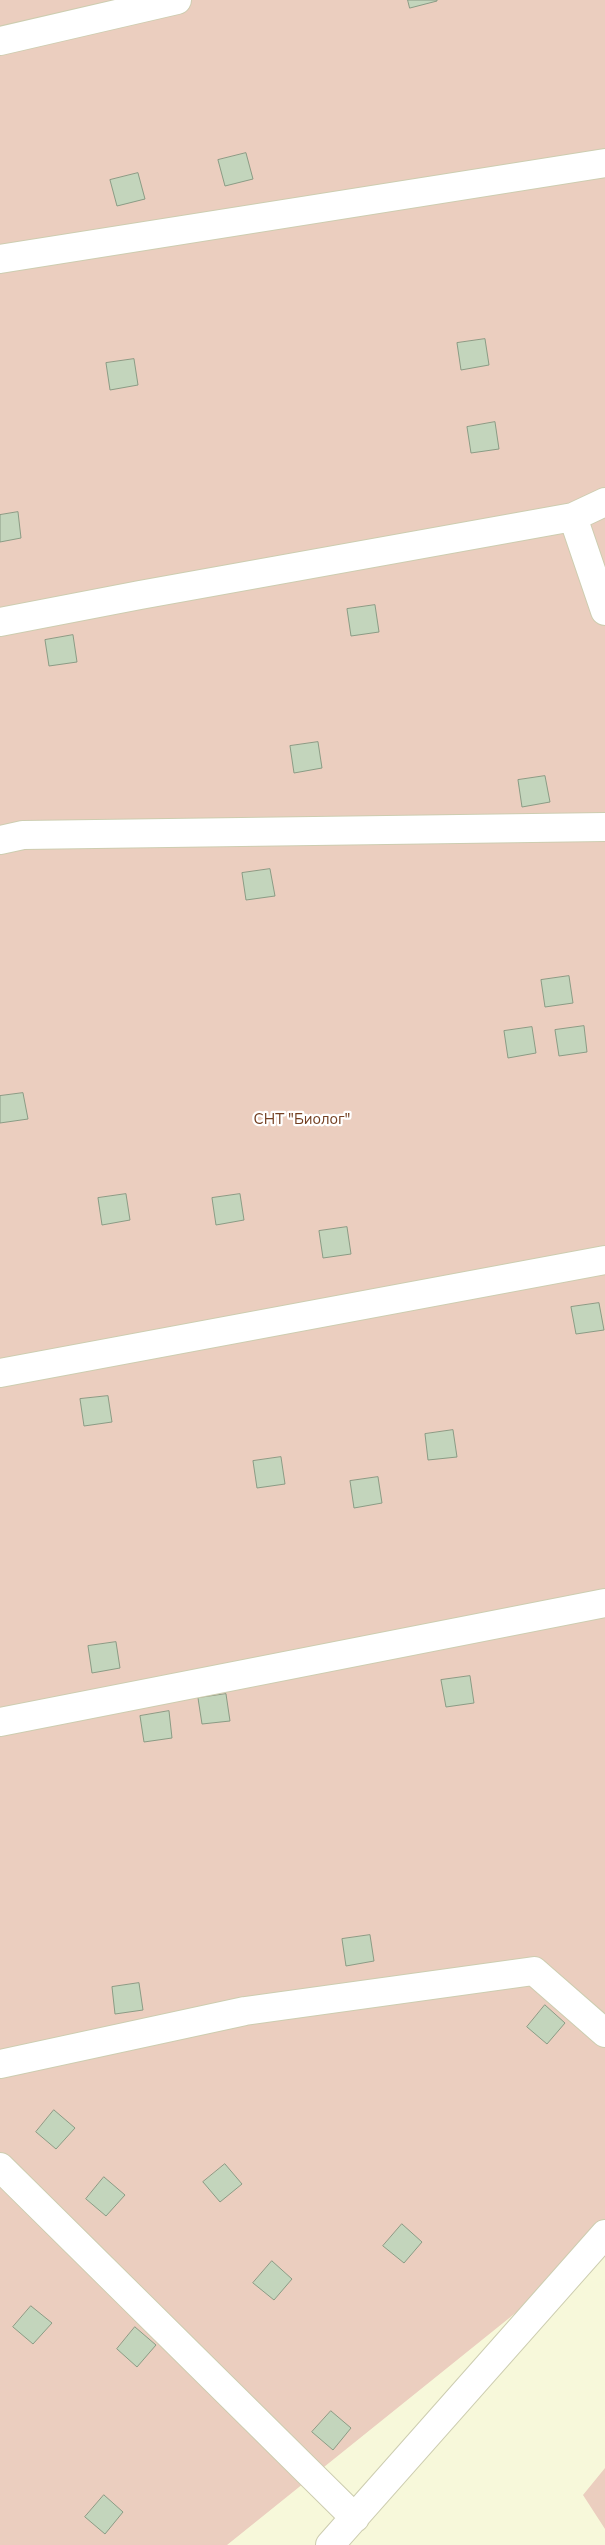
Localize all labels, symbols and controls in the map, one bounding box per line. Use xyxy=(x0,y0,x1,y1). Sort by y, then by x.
park label: СНТ "Биолог" xyxy=(254,1111,350,1129)

